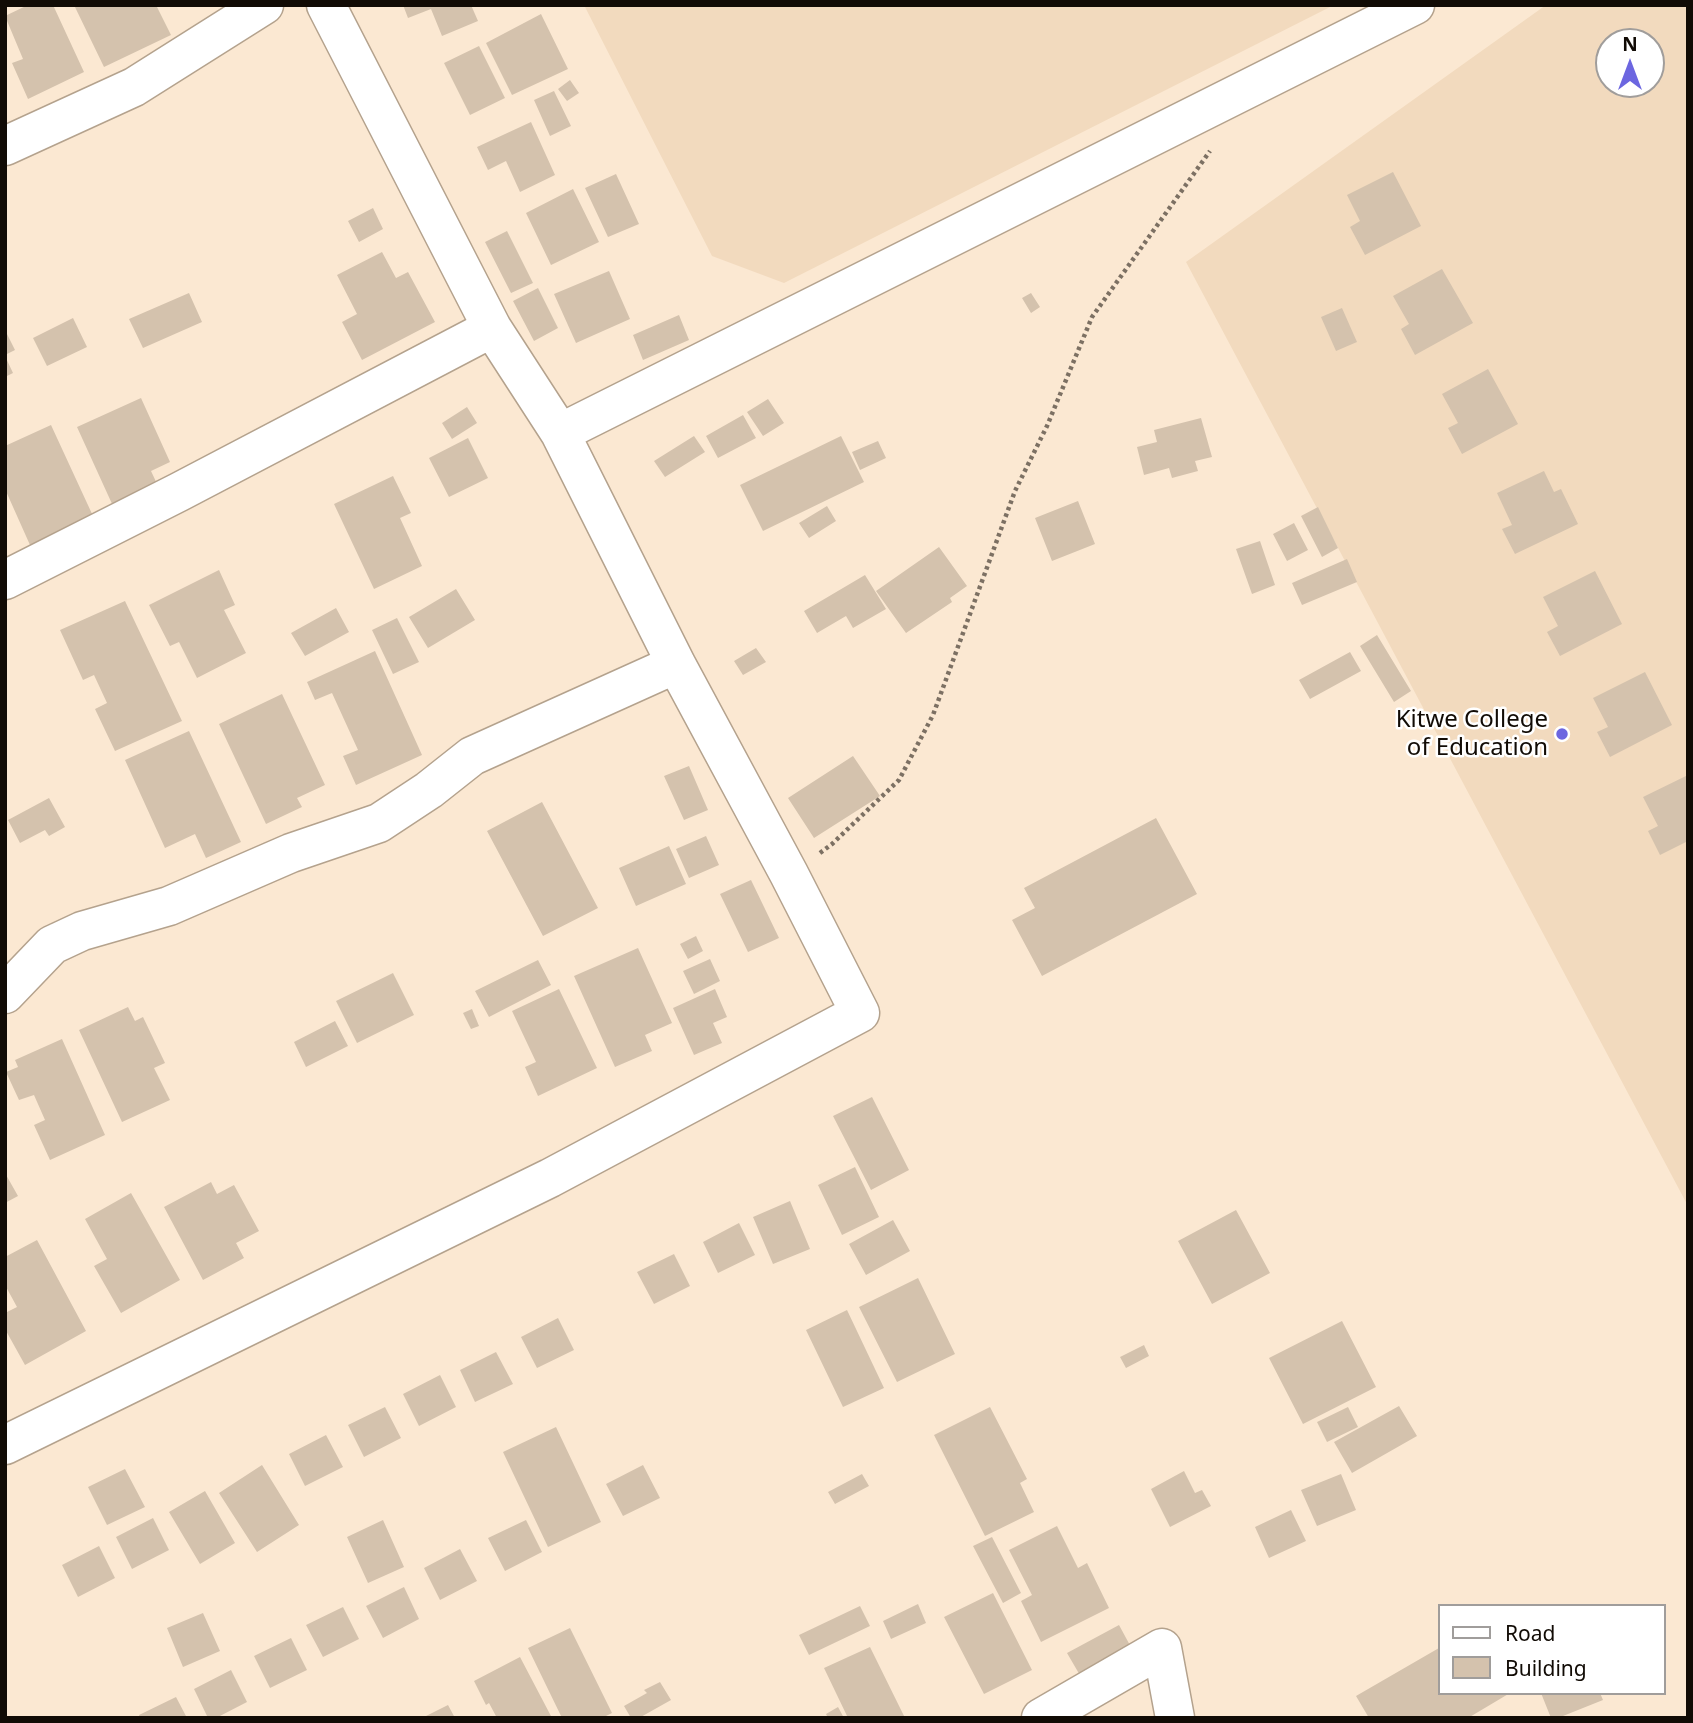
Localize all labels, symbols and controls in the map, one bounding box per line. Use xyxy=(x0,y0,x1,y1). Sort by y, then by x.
north arrow xyxy=(1595,28,1665,98)
text: N xyxy=(1622,31,1638,57)
place label: Kitwe College of Education xyxy=(1396,706,1548,762)
marker: Kitwe College of Education xyxy=(1554,726,1570,742)
legend xyxy=(1438,1604,1665,1695)
text: Road xyxy=(1505,1619,1555,1647)
text: Building xyxy=(1505,1654,1587,1682)

